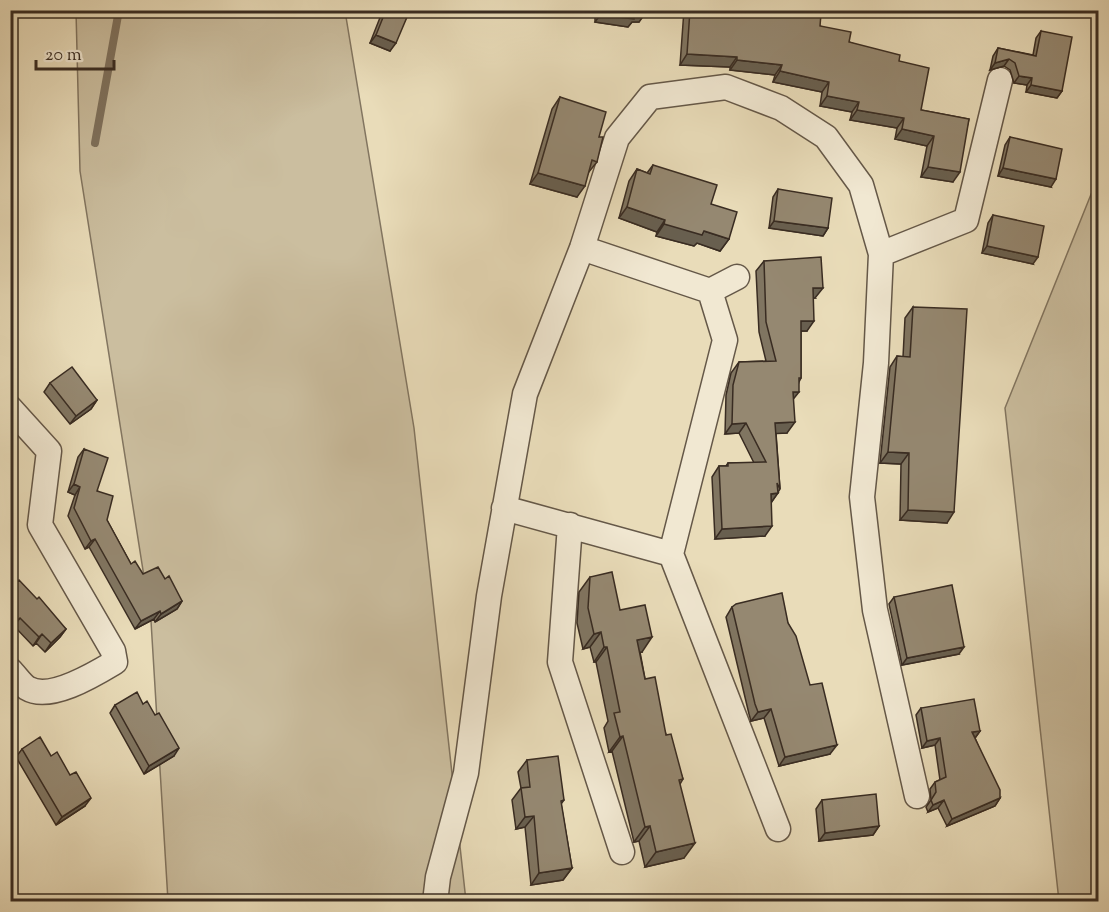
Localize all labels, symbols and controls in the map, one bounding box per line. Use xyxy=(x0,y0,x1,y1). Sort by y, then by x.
scale bar xyxy=(36,33,114,71)
text: 20 m xyxy=(45,43,82,69)

